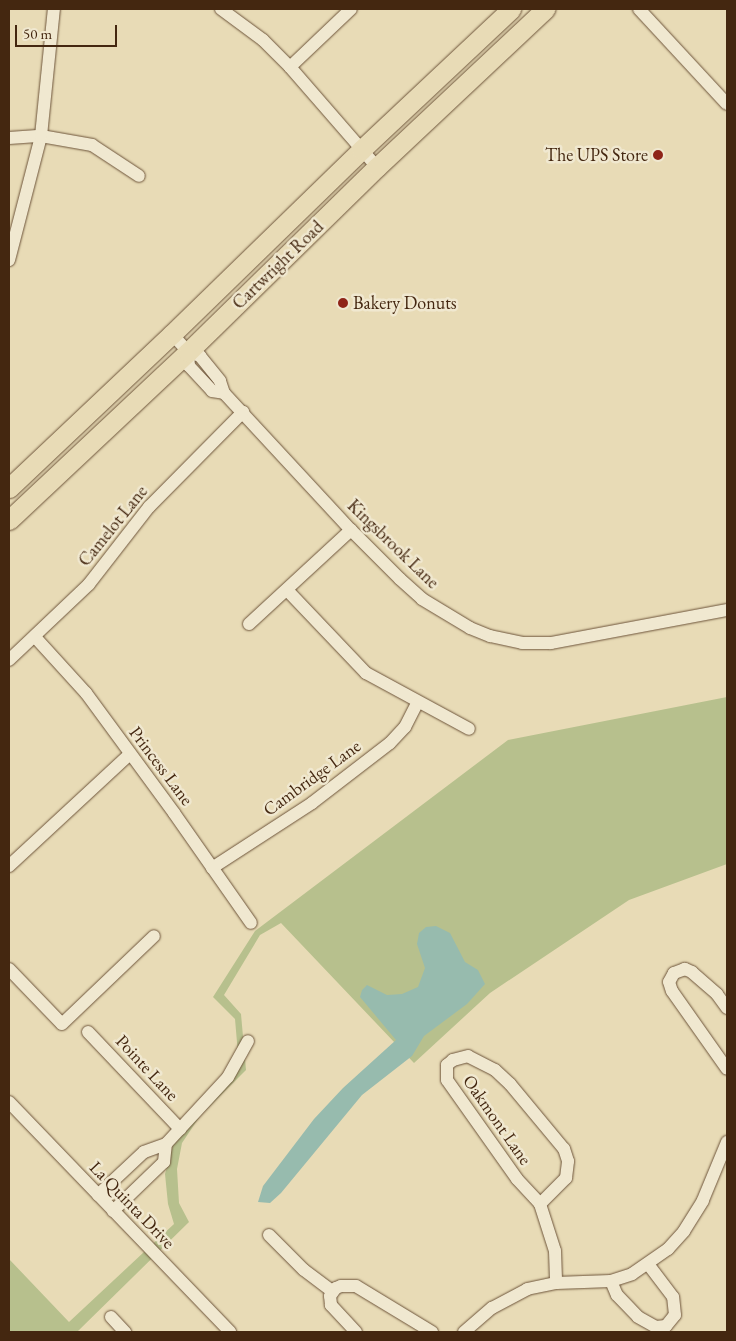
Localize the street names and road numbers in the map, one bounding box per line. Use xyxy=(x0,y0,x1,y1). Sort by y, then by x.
street label: Cartwright Road xyxy=(228,216,328,314)
street label: Camelot Lane xyxy=(74,481,152,571)
street label: Kingsbrook Lane xyxy=(343,495,443,593)
street label: Princess Lane xyxy=(124,722,198,810)
street label: Cambridge Lane xyxy=(259,735,365,821)
street label: Pointe Lane xyxy=(111,1031,183,1105)
street label: Oakmont Lane xyxy=(458,1071,536,1169)
street label: La Quinta Drive xyxy=(85,1157,179,1253)

